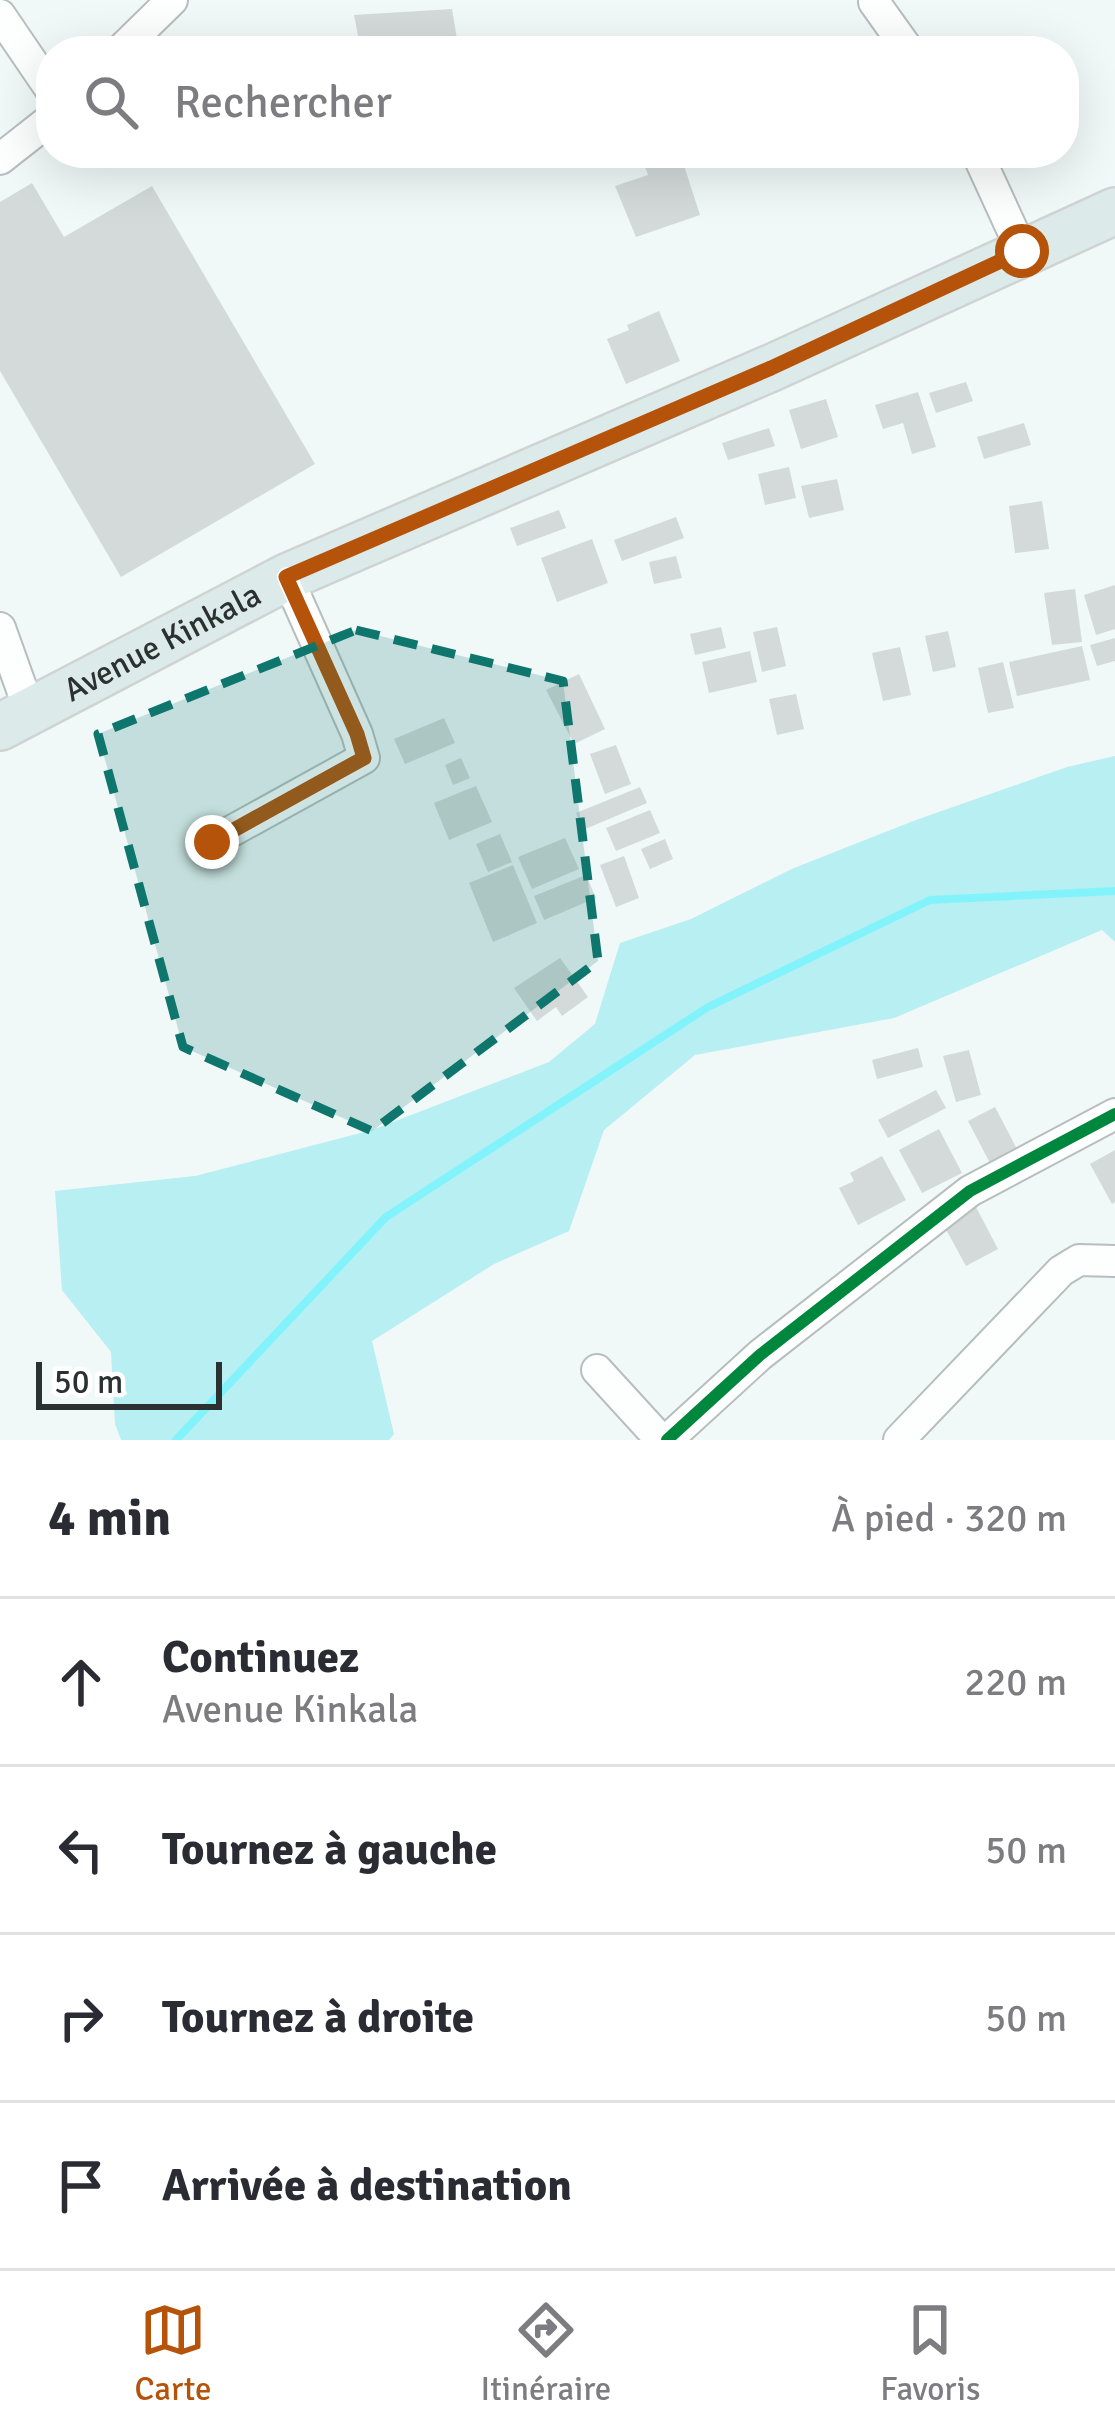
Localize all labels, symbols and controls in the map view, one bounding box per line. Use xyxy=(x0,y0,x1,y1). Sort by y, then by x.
search box xyxy=(36,36,1079,168)
icon: search xyxy=(78,69,144,135)
text: Rechercher xyxy=(174,75,392,130)
route start xyxy=(995,224,1049,278)
street label: Avenue Kinkala xyxy=(57,574,268,711)
route end xyxy=(185,815,239,869)
scale bar xyxy=(36,1356,222,1409)
text: 50 m xyxy=(54,1362,123,1403)
text: 4 min xyxy=(48,1487,171,1550)
text: À pied · 320 m xyxy=(831,1494,1067,1542)
text: Continuez xyxy=(162,1630,359,1685)
icon: ahead xyxy=(48,1649,114,1715)
text: 220 m xyxy=(964,1658,1067,1706)
text: Avenue Kinkala xyxy=(162,1685,418,1733)
icon: left xyxy=(48,1817,114,1883)
text: Tournez à gauche xyxy=(162,1822,497,1877)
text: 50 m xyxy=(985,1826,1067,1874)
icon: right xyxy=(48,1985,114,2051)
text: Tournez à droite xyxy=(162,1990,474,2045)
text: 50 m xyxy=(985,1994,1067,2042)
icon: arrive xyxy=(48,2153,114,2219)
text: Arrivée à destination xyxy=(162,2158,572,2213)
tab: Carte xyxy=(135,2297,212,2410)
tab: Itinéraire xyxy=(481,2297,611,2410)
tab: Favoris xyxy=(880,2297,980,2410)

